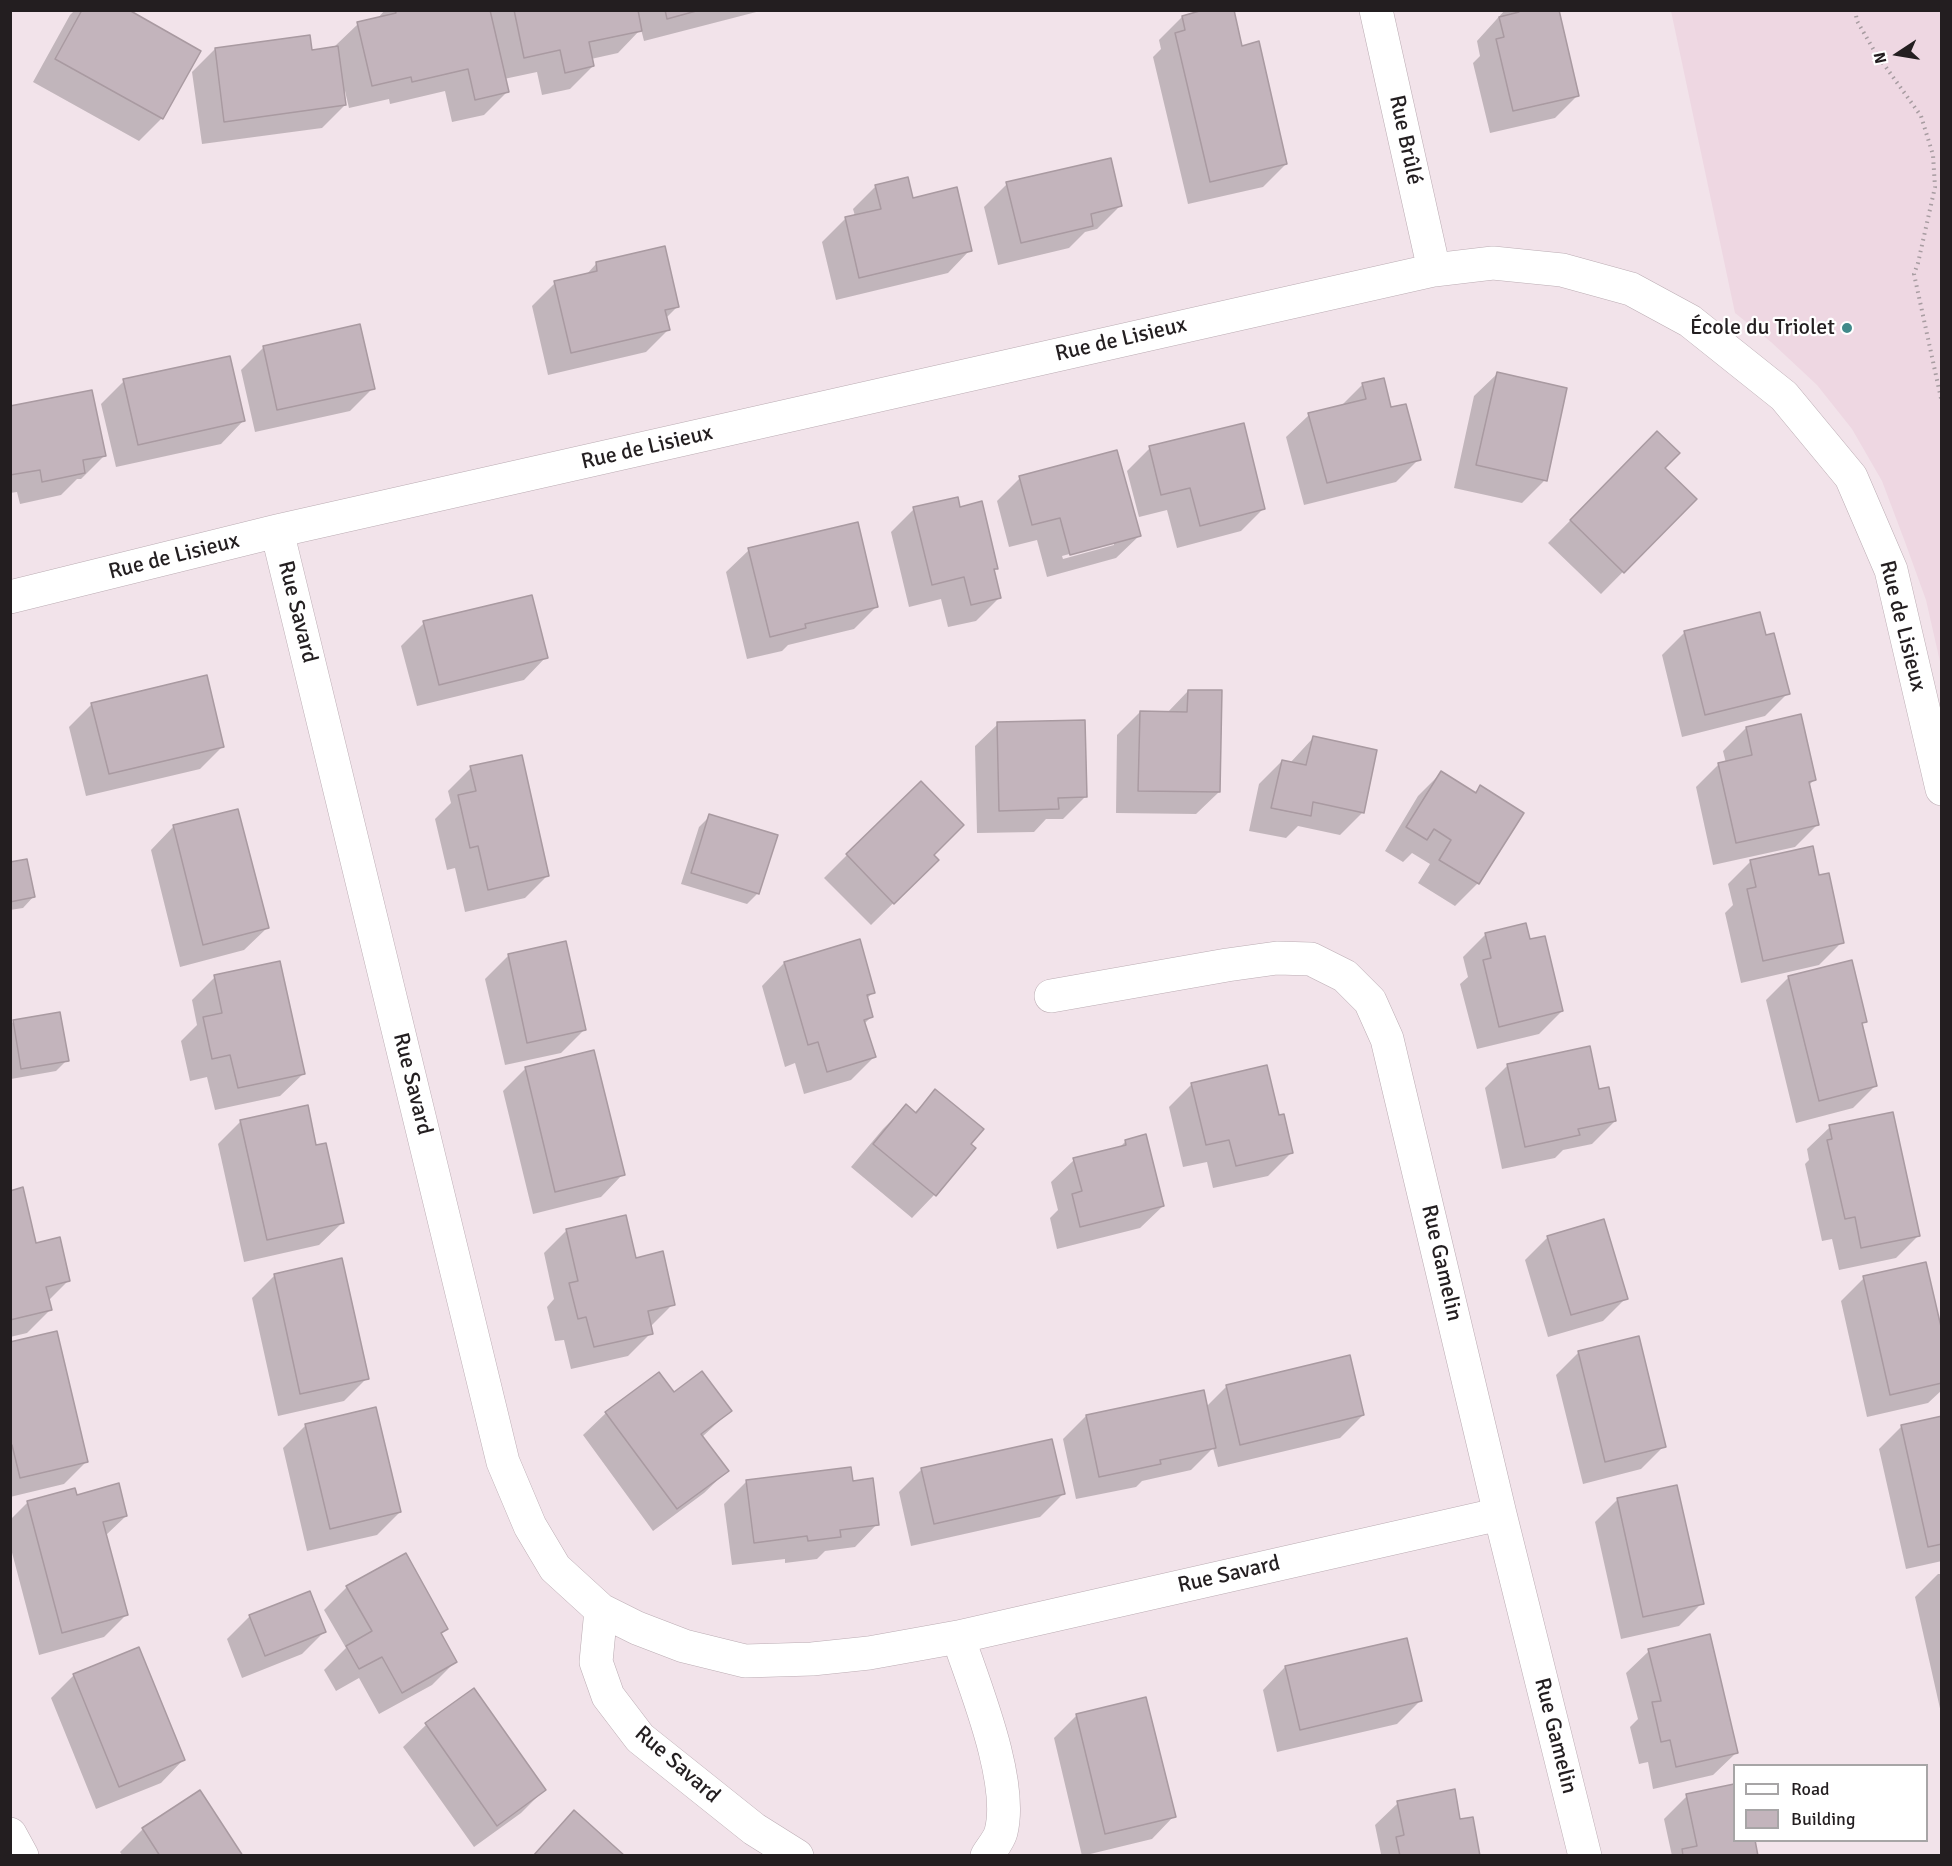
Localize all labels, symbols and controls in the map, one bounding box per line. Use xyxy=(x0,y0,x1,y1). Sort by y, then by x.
north arrow xyxy=(1868,24,1928,84)
text: N xyxy=(1869,50,1891,65)
street label: Rue Brûlé xyxy=(1383,93,1427,187)
street label: Rue de Lisieux xyxy=(1053,312,1189,368)
place label: École du Triolet xyxy=(1690,315,1835,341)
marker: École du Triolet xyxy=(1840,321,1854,335)
street label: Rue de Lisieux xyxy=(579,420,715,476)
street label: Rue de Lisieux xyxy=(106,528,242,586)
street label: Rue Savard xyxy=(272,558,322,666)
street label: Rue de Lisieux xyxy=(1873,558,1931,694)
street label: Rue Savard xyxy=(387,1030,437,1138)
street label: Rue Gamelin xyxy=(1415,1202,1467,1324)
street label: Rue Savard xyxy=(1175,1550,1283,1600)
street label: Rue Gamelin xyxy=(1528,1675,1582,1797)
street label: Rue Savard xyxy=(629,1721,725,1809)
legend xyxy=(1733,1764,1928,1842)
text: Road xyxy=(1791,1778,1830,1800)
text: Building xyxy=(1791,1808,1855,1830)

